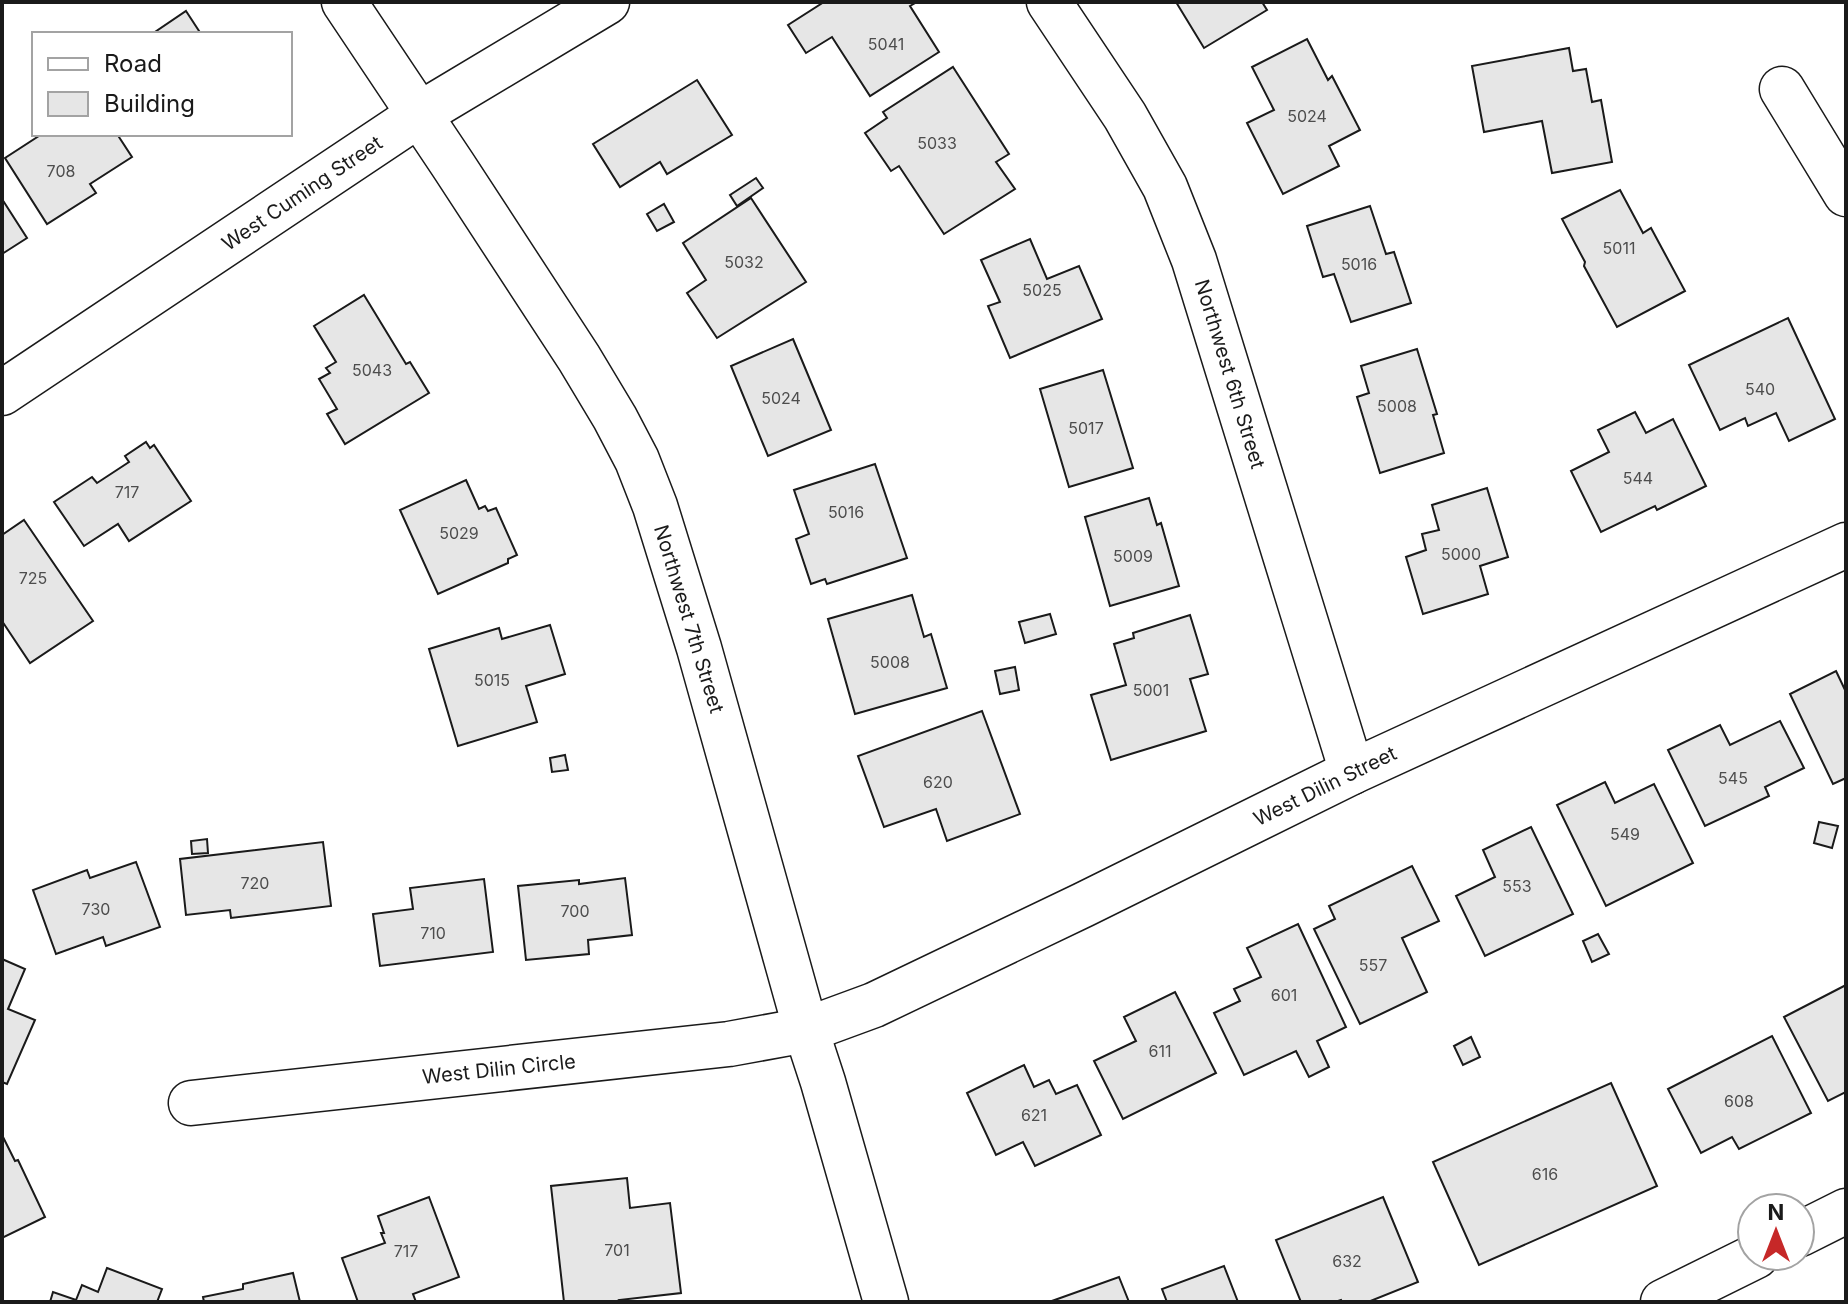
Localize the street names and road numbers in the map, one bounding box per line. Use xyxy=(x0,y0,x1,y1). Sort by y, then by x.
street label: West Cuming Street xyxy=(217,130,387,256)
street label: Northwest 6th Street xyxy=(1190,277,1270,472)
street label: Northwest 7th Street xyxy=(649,522,729,716)
street label: West Dilin Street xyxy=(1250,741,1401,831)
street label: West Dilin Circle xyxy=(421,1049,577,1089)

